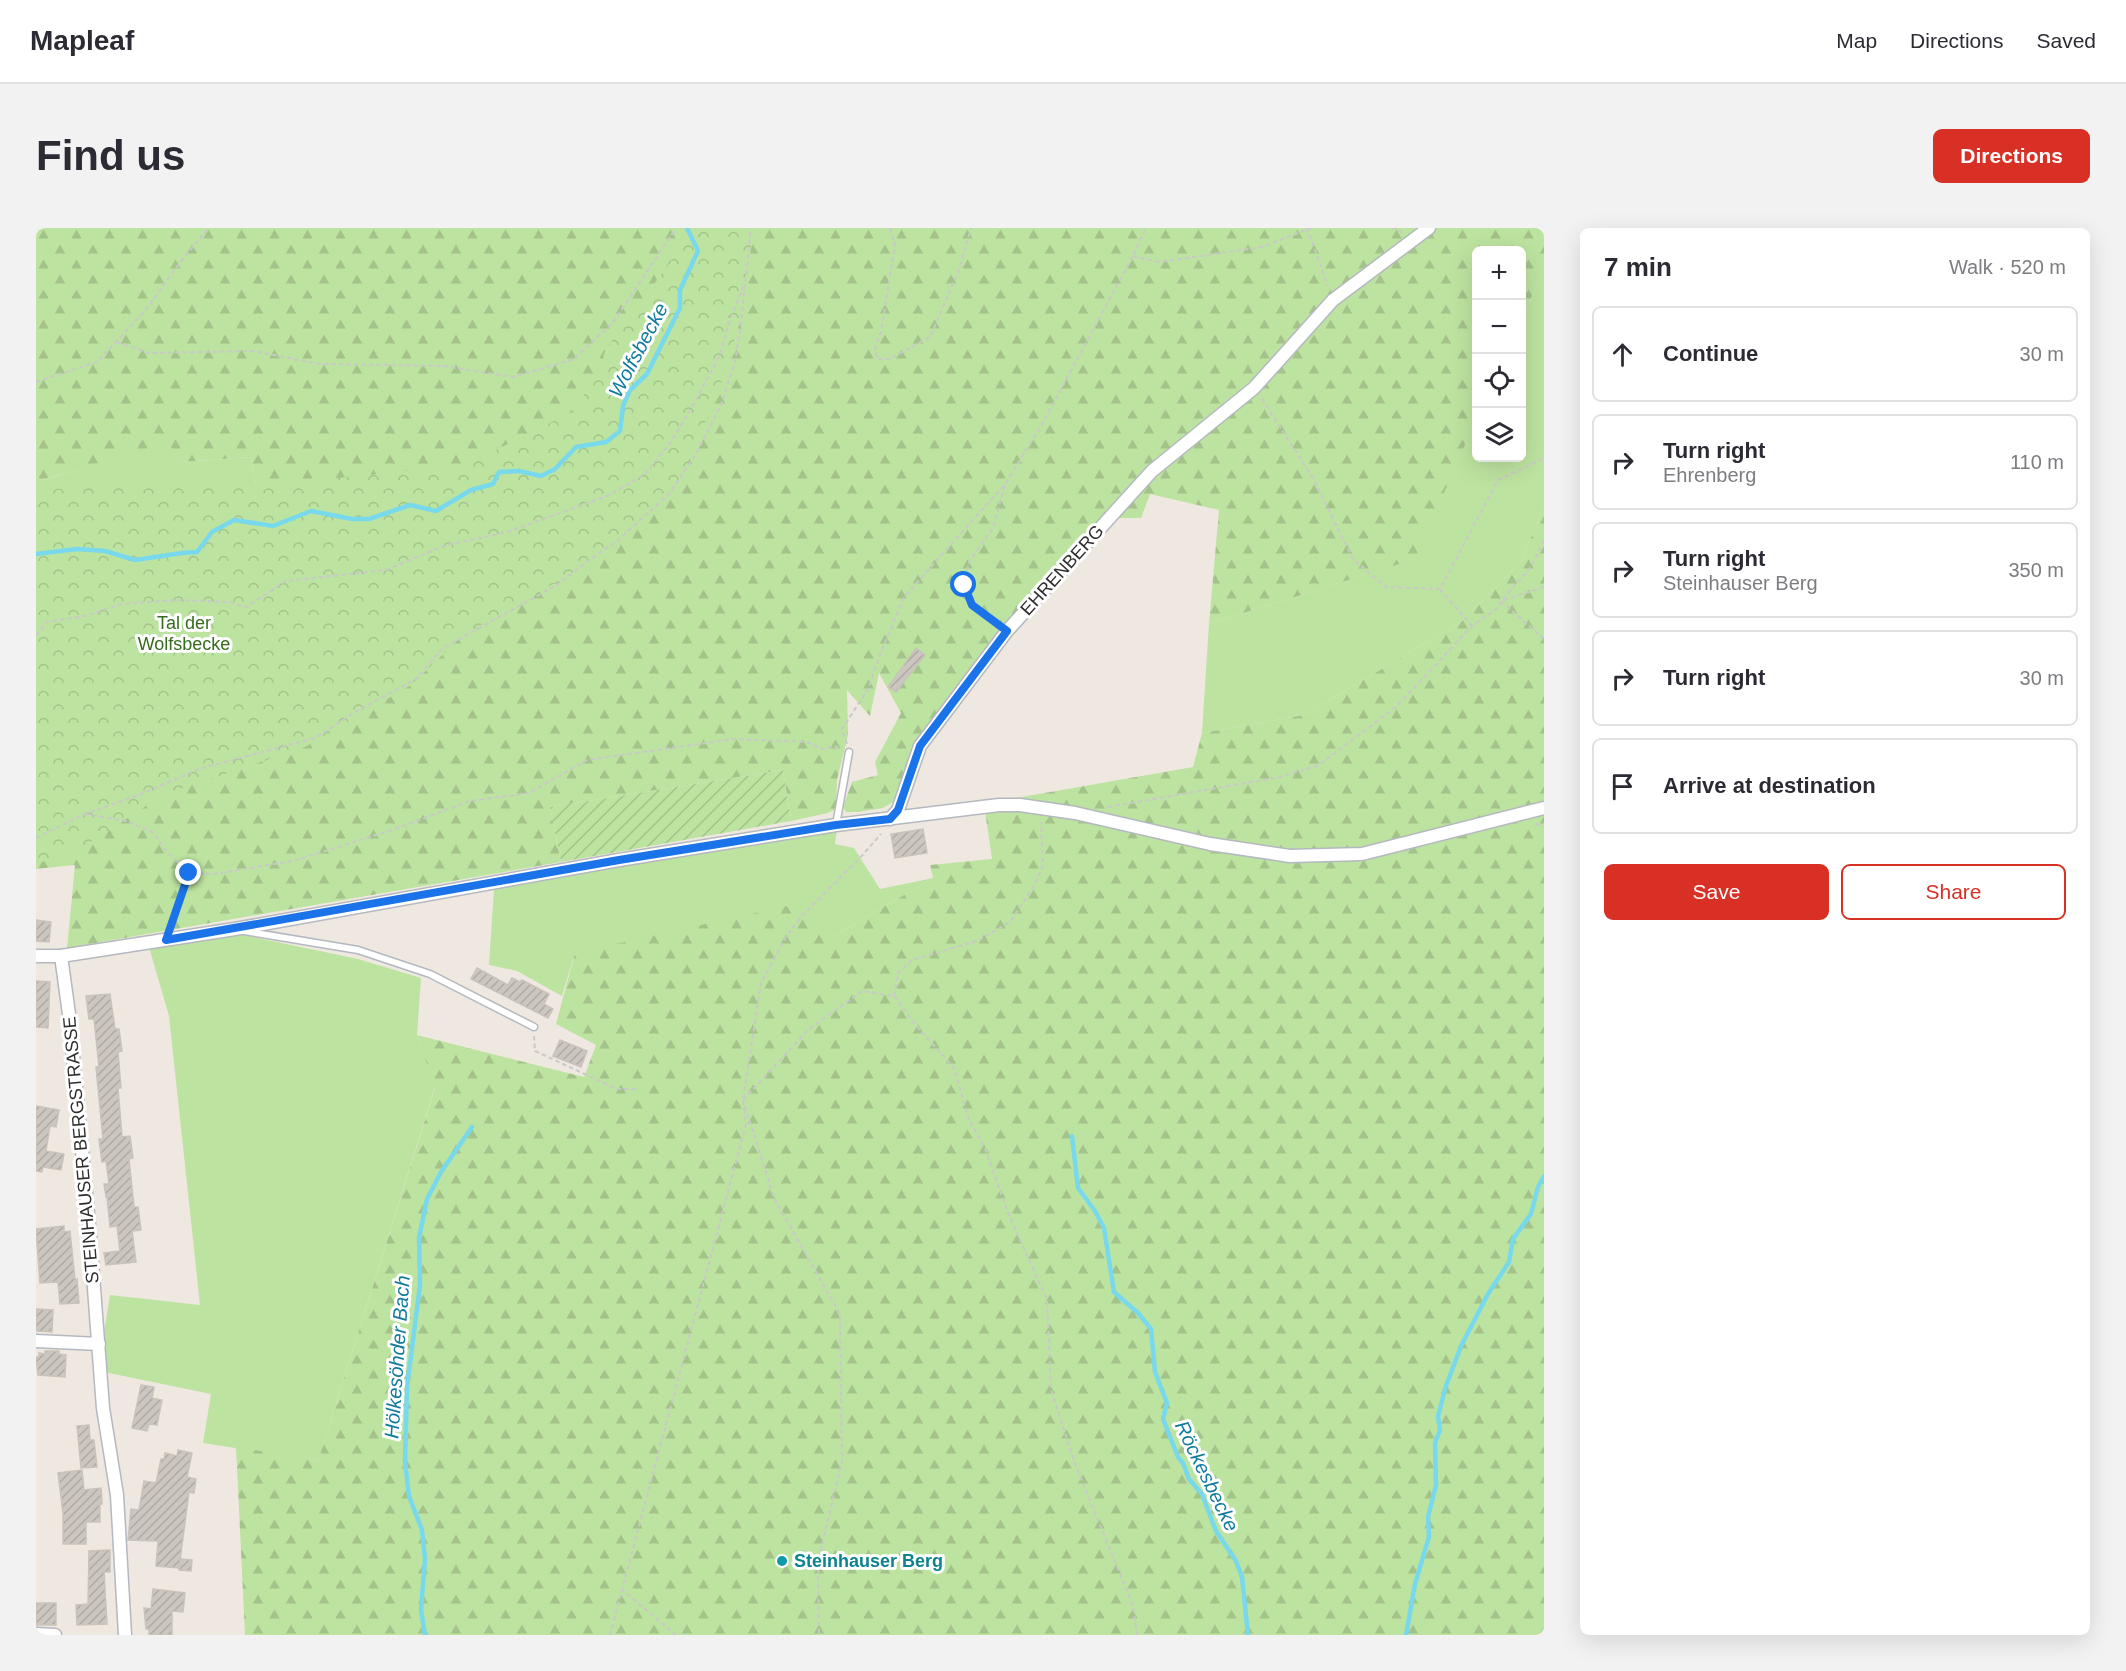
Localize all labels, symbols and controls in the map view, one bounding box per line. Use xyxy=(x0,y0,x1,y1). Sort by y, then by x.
text: Mapleaf xyxy=(30,25,134,56)
text: Map xyxy=(1836,29,1877,52)
text: Directions xyxy=(1910,29,2003,52)
text: Saved xyxy=(2036,29,2096,52)
button: Directions xyxy=(1933,129,2090,183)
text: Find us xyxy=(36,132,185,179)
map controls xyxy=(1472,246,1526,462)
button: + xyxy=(1472,246,1526,300)
text: 7 min xyxy=(1604,252,1672,282)
text: Walk · 520 m xyxy=(1949,256,2066,278)
water label: Wolfsbecke xyxy=(604,299,672,401)
button: − xyxy=(1472,300,1526,354)
icon: ahead xyxy=(1606,338,1639,371)
text: Continue xyxy=(1663,341,1758,366)
text: 30 m xyxy=(2020,343,2064,365)
button: locate xyxy=(1472,354,1526,408)
button: layers xyxy=(1472,408,1526,462)
text: Turn right xyxy=(1663,438,1765,463)
icon: right xyxy=(1606,446,1639,479)
text: 110 m xyxy=(2010,451,2064,473)
text: Ehrenberg xyxy=(1663,464,1756,486)
street label: EHRENBERG xyxy=(1016,521,1108,619)
text: Turn right xyxy=(1663,546,1765,571)
icon: right xyxy=(1606,554,1639,587)
text: 350 m xyxy=(2008,559,2064,581)
route start xyxy=(950,571,976,597)
text: Steinhauser Berg xyxy=(1663,572,1818,594)
park label: Tal der Wolfsbecke xyxy=(138,613,230,654)
icon: right xyxy=(1606,662,1639,695)
text: Turn right xyxy=(1663,665,1765,690)
text: 30 m xyxy=(2020,667,2064,689)
icon: arrive xyxy=(1606,770,1639,803)
text: Arrive at destination xyxy=(1663,773,1876,798)
route end xyxy=(175,859,201,885)
button: Save xyxy=(1604,864,1829,920)
button: Share xyxy=(1841,864,2066,920)
street label: STEINHAUSER BERGSTRASSE xyxy=(59,1016,103,1284)
water label: Hölkesöhder Bach xyxy=(380,1275,414,1439)
water label: Röckesbecke xyxy=(1171,1417,1243,1535)
place label: Steinhauser Berg xyxy=(794,1551,943,1571)
marker: Steinhauser Berg xyxy=(775,1554,789,1568)

